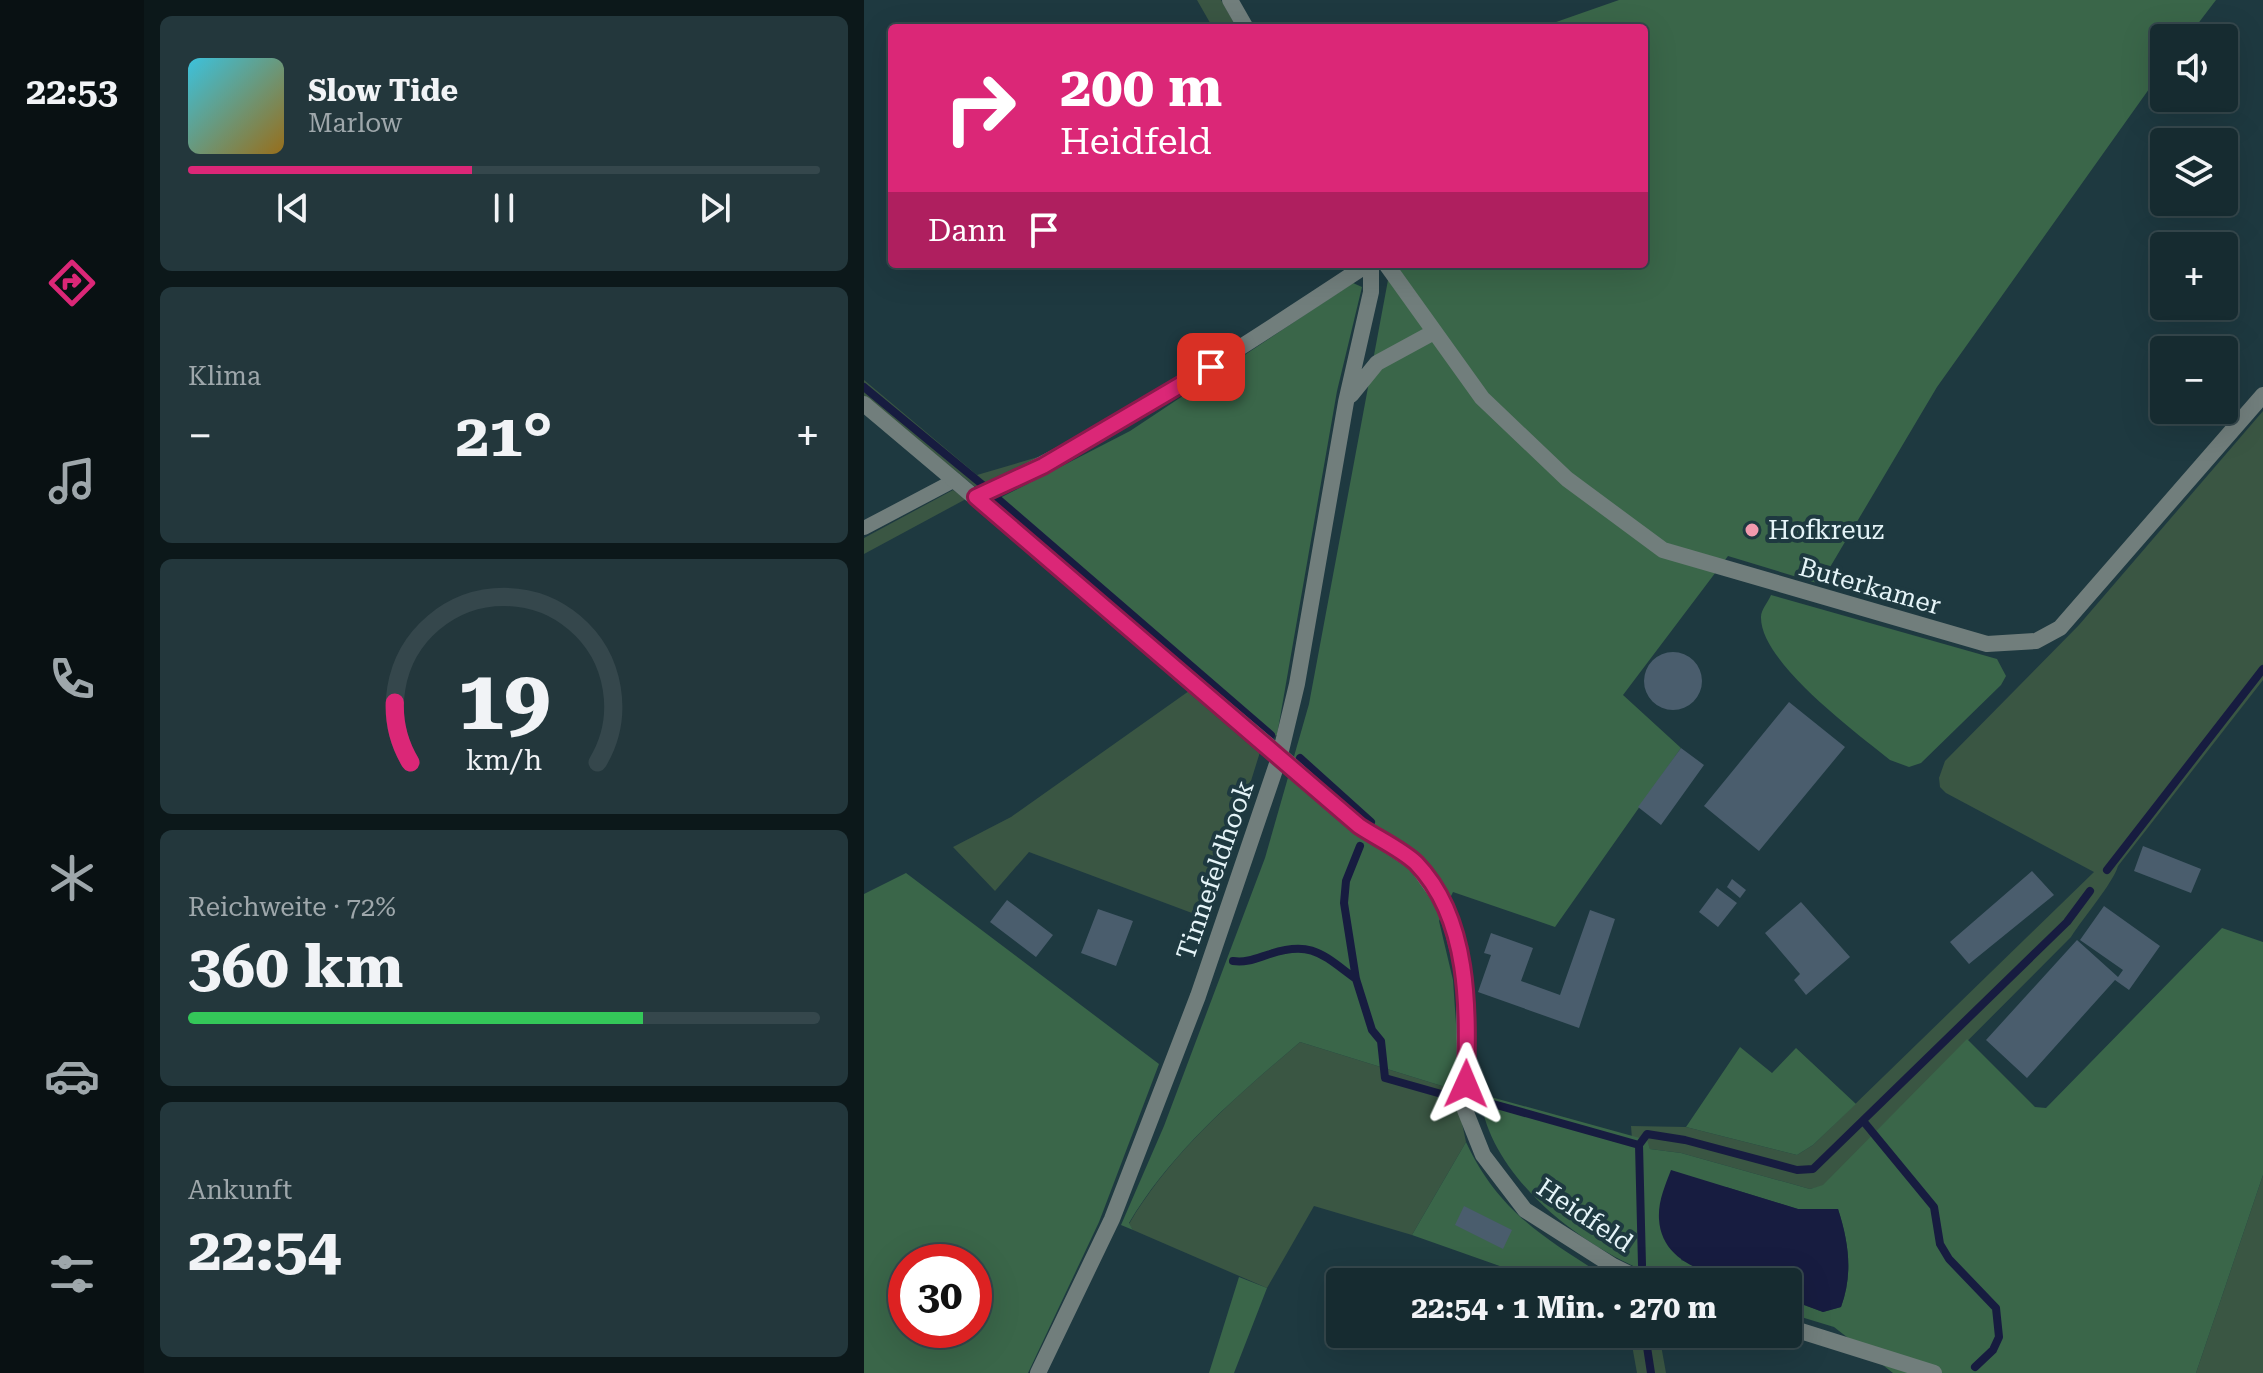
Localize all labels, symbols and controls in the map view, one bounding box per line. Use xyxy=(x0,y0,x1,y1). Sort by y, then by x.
map controls xyxy=(2150,24,2238,424)
button: sound xyxy=(2150,24,2238,112)
text: 200 m xyxy=(1060,54,1222,120)
icon: right xyxy=(928,56,1032,160)
text: 22:53 xyxy=(26,71,118,113)
text: Slow Tide xyxy=(308,73,458,108)
text: Marlow xyxy=(308,108,402,138)
text: Heidfeld xyxy=(1060,121,1211,163)
button: layers xyxy=(2150,128,2238,216)
icon: previous xyxy=(271,186,315,230)
icon: pause xyxy=(482,186,526,230)
icon: next xyxy=(693,186,737,230)
icon: arrive xyxy=(1022,208,1066,252)
text: Dann xyxy=(928,213,1006,248)
button: + xyxy=(2150,232,2238,320)
icon: directions xyxy=(44,255,100,311)
pin xyxy=(1177,333,1245,401)
button: − xyxy=(2150,336,2238,424)
icon: arrive xyxy=(1189,345,1233,389)
text: Klima xyxy=(188,361,261,391)
text: 21° xyxy=(455,400,553,471)
text: − xyxy=(188,410,213,462)
text: + xyxy=(795,410,820,462)
icon: music xyxy=(44,453,100,509)
place label: Hofkreuz xyxy=(1768,515,1884,545)
marker: Hofkreuz xyxy=(1743,521,1761,539)
street label: Buterkamer xyxy=(1796,551,1945,621)
icon: phone xyxy=(44,651,100,707)
text: 19 xyxy=(457,651,551,748)
text: km/h xyxy=(466,743,542,777)
street label: Tinnefeldhook xyxy=(1170,777,1260,963)
icon: climate xyxy=(44,850,100,906)
text: Reichweite · 72% xyxy=(188,892,396,922)
text: 360 km xyxy=(188,931,403,1002)
position arrow xyxy=(1424,1042,1508,1126)
icon: car xyxy=(44,1048,100,1104)
street label: Heidfeld xyxy=(1531,1172,1639,1258)
text: Ankunft xyxy=(188,1175,292,1205)
text: 22:54 xyxy=(188,1214,341,1285)
speed limit sign: 30 xyxy=(888,1244,992,1348)
icon: filters xyxy=(44,1246,100,1302)
text: 22:54 · 1 Min. · 270 m xyxy=(1411,1290,1717,1325)

